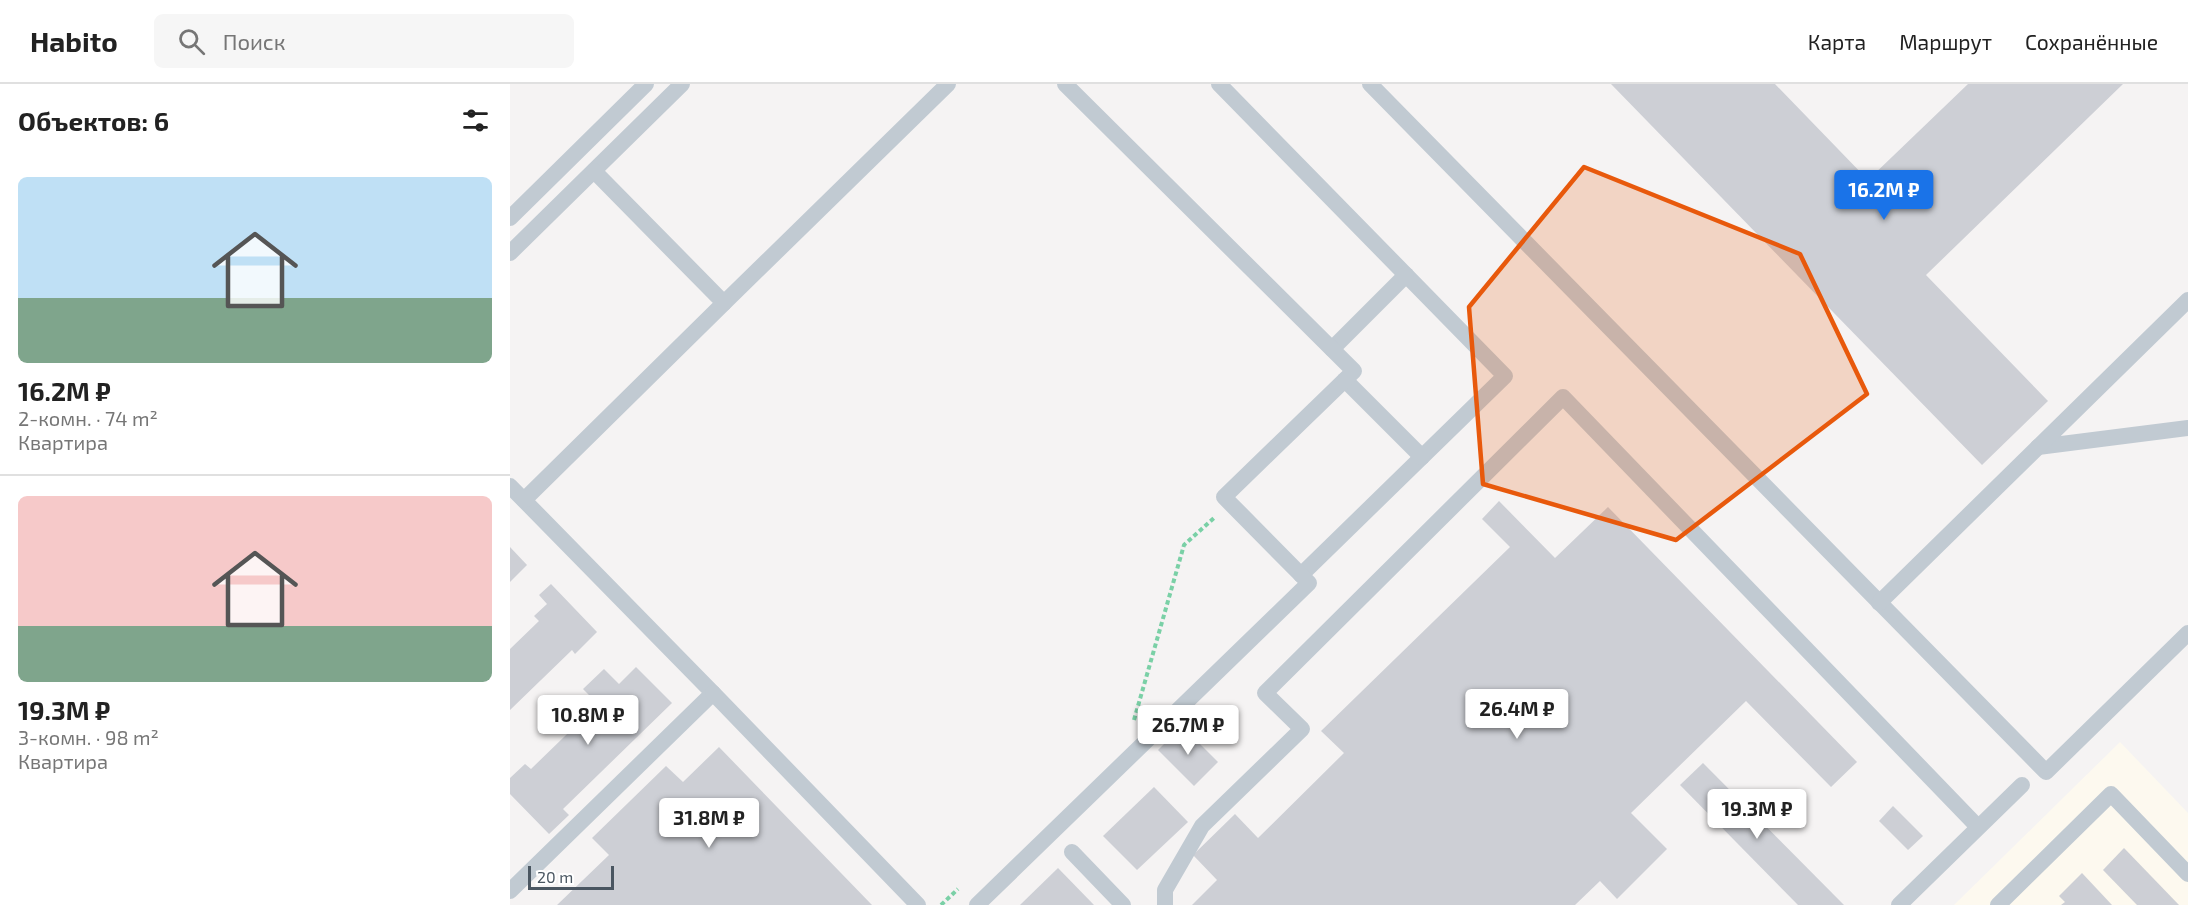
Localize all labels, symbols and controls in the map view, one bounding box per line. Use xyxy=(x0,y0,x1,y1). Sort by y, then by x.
search box xyxy=(154,14,574,68)
text: Habito xyxy=(30,24,118,58)
icon: search xyxy=(175,25,208,58)
text: Поиск xyxy=(223,28,285,54)
text: Карта xyxy=(1808,29,1866,54)
text: Маршрут xyxy=(1899,29,1992,54)
text: Сохранённые xyxy=(2025,29,2158,54)
icon: filters xyxy=(459,104,492,137)
text: Объектов: 6 xyxy=(18,105,169,136)
pin: 16.2M ₽ xyxy=(1829,170,1939,221)
text: 16.2M ₽ xyxy=(1848,177,1920,201)
icon: home xyxy=(201,216,309,324)
text: 16.2M ₽ xyxy=(18,375,111,406)
text: 2-комн. · 74 m² xyxy=(18,406,158,430)
text: Квартира xyxy=(18,430,108,454)
icon: home xyxy=(201,535,309,643)
pin: 26.4M ₽ xyxy=(1462,689,1572,740)
text: 19.3M ₽ xyxy=(18,694,110,725)
pin: 10.8M ₽ xyxy=(533,695,643,746)
text: 26.4M ₽ xyxy=(1479,696,1555,720)
text: 10.8M ₽ xyxy=(551,702,625,726)
pin: 26.7M ₽ xyxy=(1133,705,1243,756)
text: 26.7M ₽ xyxy=(1152,712,1224,736)
text: 3-комн. · 98 m² xyxy=(18,725,159,749)
text: Квартира xyxy=(18,749,108,773)
pin: 19.3M ₽ xyxy=(1702,789,1812,840)
text: 19.3M ₽ xyxy=(1721,796,1793,820)
pin: 31.8M ₽ xyxy=(654,798,764,849)
text: 31.8M ₽ xyxy=(673,805,745,829)
scale bar xyxy=(528,863,614,890)
text: 20 m xyxy=(537,867,573,886)

